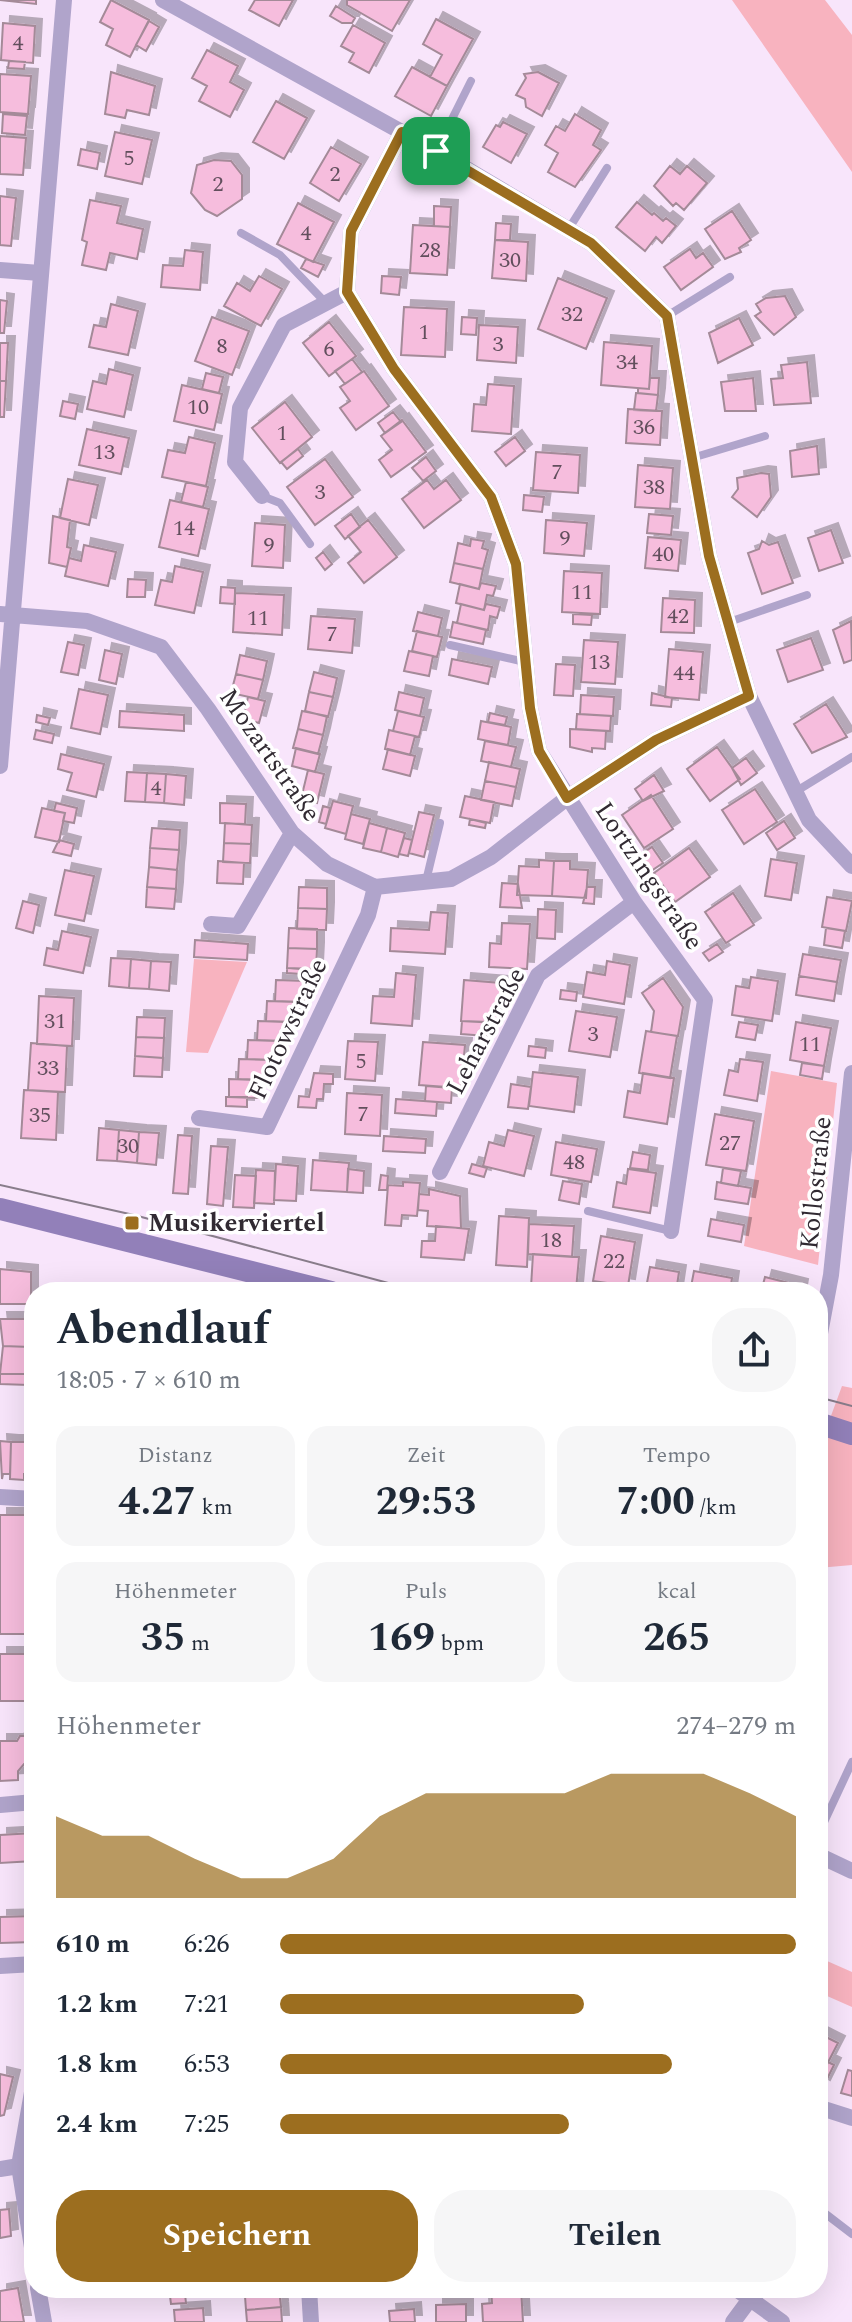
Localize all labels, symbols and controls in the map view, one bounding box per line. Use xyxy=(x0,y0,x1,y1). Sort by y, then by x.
house number: 4 xyxy=(12,27,24,60)
pin xyxy=(402,117,470,185)
icon: arrive xyxy=(414,129,458,173)
house number: 5 xyxy=(123,142,135,175)
house number: 2 xyxy=(329,158,341,191)
house number: 2 xyxy=(212,168,224,201)
house number: 4 xyxy=(300,217,312,250)
house number: 28 xyxy=(419,234,441,267)
house number: 30 xyxy=(499,244,521,277)
house number: 32 xyxy=(561,298,583,331)
house number: 1 xyxy=(418,316,430,349)
house number: 3 xyxy=(492,328,504,361)
house number: 8 xyxy=(216,330,228,363)
house number: 6 xyxy=(323,333,335,366)
house number: 34 xyxy=(616,346,638,379)
house number: 10 xyxy=(187,391,209,424)
house number: 36 xyxy=(633,411,655,444)
house number: 1 xyxy=(276,417,288,450)
house number: 13 xyxy=(93,436,115,469)
house number: 7 xyxy=(551,456,563,489)
house number: 38 xyxy=(643,471,665,504)
house number: 3 xyxy=(314,476,326,509)
house number: 14 xyxy=(173,512,195,545)
house number: 9 xyxy=(559,522,571,555)
house number: 9 xyxy=(263,529,275,562)
house number: 40 xyxy=(652,538,674,571)
house number: 11 xyxy=(571,576,593,609)
house number: 42 xyxy=(667,600,689,633)
house number: 11 xyxy=(247,602,269,635)
house number: 7 xyxy=(326,618,338,651)
house number: 13 xyxy=(588,646,610,679)
house number: 44 xyxy=(673,657,695,690)
street label: Mozartstraße xyxy=(209,680,331,830)
house number: 4 xyxy=(150,772,162,805)
street label: Lortzingstraße xyxy=(584,794,714,958)
street label: Flotowstraße xyxy=(238,952,338,1106)
street label: Leharstraße xyxy=(436,960,536,1102)
house number: 31 xyxy=(44,1005,66,1038)
house number: 3 xyxy=(587,1018,599,1051)
house number: 11 xyxy=(799,1028,821,1061)
house number: 5 xyxy=(355,1045,367,1078)
house number: 33 xyxy=(37,1052,59,1085)
house number: 7 xyxy=(357,1098,369,1131)
house number: 35 xyxy=(29,1099,51,1132)
street label: Kollostraße xyxy=(789,1115,843,1251)
house number: 27 xyxy=(719,1127,741,1160)
house number: 30 xyxy=(117,1130,139,1163)
house number: 48 xyxy=(563,1146,585,1179)
place label: Musikerviertel xyxy=(148,1203,325,1243)
marker: Musikerviertel xyxy=(123,1214,141,1232)
house number: 18 xyxy=(540,1224,562,1257)
house number: 22 xyxy=(603,1245,625,1278)
text: Abendlauf xyxy=(56,1296,269,1363)
button: share xyxy=(712,1308,796,1392)
text: 18:05 · 7 × 610 m xyxy=(56,1360,241,1400)
text: Distanz xyxy=(138,1439,213,1472)
text: Zeit xyxy=(406,1439,446,1472)
text: Tempo xyxy=(643,1439,711,1472)
text: 4.27 xyxy=(118,1472,196,1533)
text: 29:53 xyxy=(376,1472,476,1533)
text: 7:00 xyxy=(617,1472,695,1533)
text: km xyxy=(196,1491,233,1524)
text: /km xyxy=(695,1491,737,1524)
text: Höhenmeter xyxy=(114,1575,237,1608)
text: Puls xyxy=(405,1575,447,1608)
text: kcal xyxy=(657,1575,696,1608)
text: 35 xyxy=(141,1608,186,1669)
text: 169 xyxy=(368,1608,435,1669)
text: 265 xyxy=(643,1608,710,1669)
text: m xyxy=(186,1627,210,1660)
text: bpm xyxy=(435,1627,484,1660)
text: Höhenmeter xyxy=(56,1706,201,1746)
text: 274–279 m xyxy=(676,1706,796,1746)
text: 610 m xyxy=(56,1924,130,1964)
text: 6:26 xyxy=(184,1924,230,1964)
text: 1.2 km xyxy=(56,1984,138,2024)
text: 7:21 xyxy=(184,1984,230,2024)
text: 1.8 km xyxy=(56,2044,138,2084)
text: 6:53 xyxy=(184,2044,230,2084)
text: 2.4 km xyxy=(56,2104,138,2144)
text: 7:25 xyxy=(184,2104,230,2144)
button: Speichern xyxy=(56,2190,418,2282)
button: Teilen xyxy=(434,2190,796,2282)

